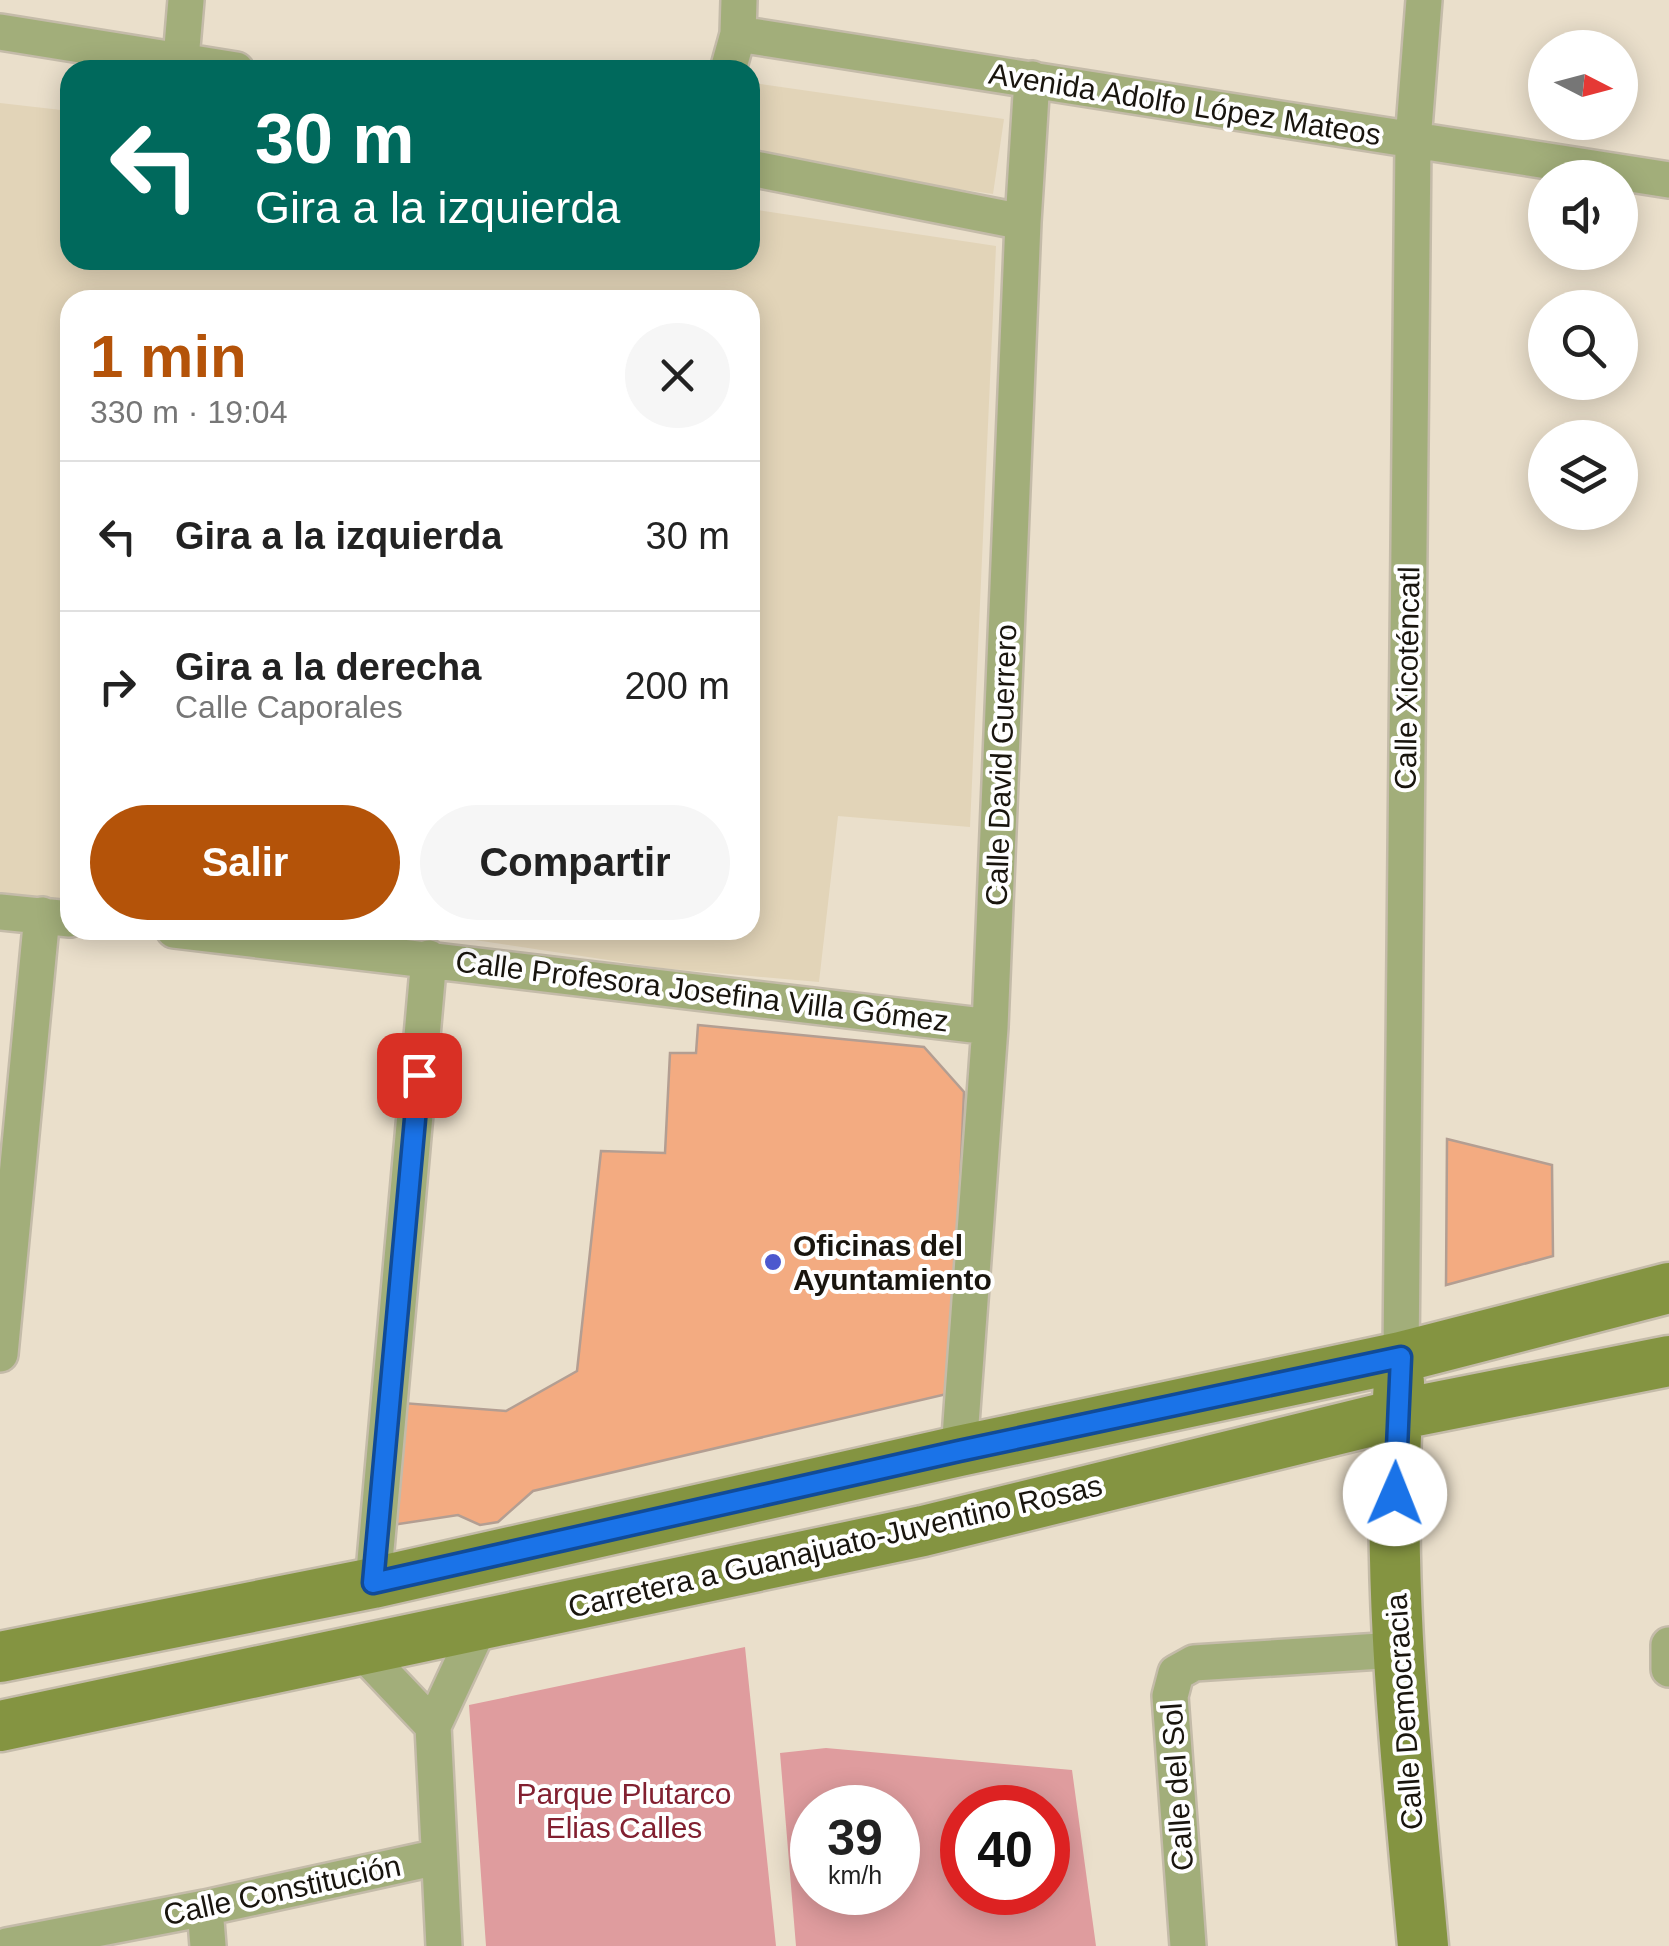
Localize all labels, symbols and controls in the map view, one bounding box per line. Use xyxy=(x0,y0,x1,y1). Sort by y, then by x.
north arrow xyxy=(1528,30,1638,140)
map controls xyxy=(1528,30,1638,530)
street label: Avenida Adolfo López Mateos xyxy=(987,57,1383,151)
icon: left xyxy=(90,100,220,230)
text: 30 m xyxy=(255,100,415,178)
button: sound xyxy=(1528,160,1638,270)
text: Gira a la izquierda xyxy=(255,182,620,233)
button: search xyxy=(1528,290,1638,400)
text: 1 min xyxy=(90,323,247,390)
button: close xyxy=(625,323,730,428)
text: 330 m · 19:04 xyxy=(90,394,287,430)
button: layers xyxy=(1528,420,1638,530)
icon: left xyxy=(90,509,145,564)
text: Gira a la izquierda xyxy=(175,515,502,557)
text: 30 m xyxy=(646,515,730,557)
street label: Calle Xicoténcatl xyxy=(1389,566,1425,790)
street label: Calle David Guerrero xyxy=(980,624,1022,906)
text: Gira a la derecha xyxy=(175,646,481,688)
icon: right xyxy=(90,659,145,714)
text: 200 m xyxy=(624,665,730,707)
text: Calle Caporales xyxy=(175,689,403,725)
button: Salir xyxy=(90,805,400,920)
button: Compartir xyxy=(420,805,730,920)
street label: Calle Profesora Josefina Villa Gómez xyxy=(454,944,950,1038)
pin xyxy=(377,1033,462,1118)
icon: arrive xyxy=(392,1048,447,1103)
place label: Oficinas del Ayuntamiento xyxy=(793,1229,992,1296)
marker: Oficinas del Ayuntamiento xyxy=(762,1251,784,1273)
position arrow xyxy=(1343,1442,1447,1546)
street label: Carretera a Guanajuato-Juventino Rosas xyxy=(565,1468,1105,1624)
street label: Calle Democracia xyxy=(1379,1592,1429,1831)
street label: Calle del Sol xyxy=(1155,1702,1199,1872)
park label: Parque Plutarco Elias Calles xyxy=(516,1777,732,1844)
speed limit sign: 40 xyxy=(940,1785,1070,1915)
text: 39 xyxy=(827,1810,883,1866)
street label: Calle Constitución xyxy=(160,1849,404,1931)
text: km/h xyxy=(828,1861,882,1889)

